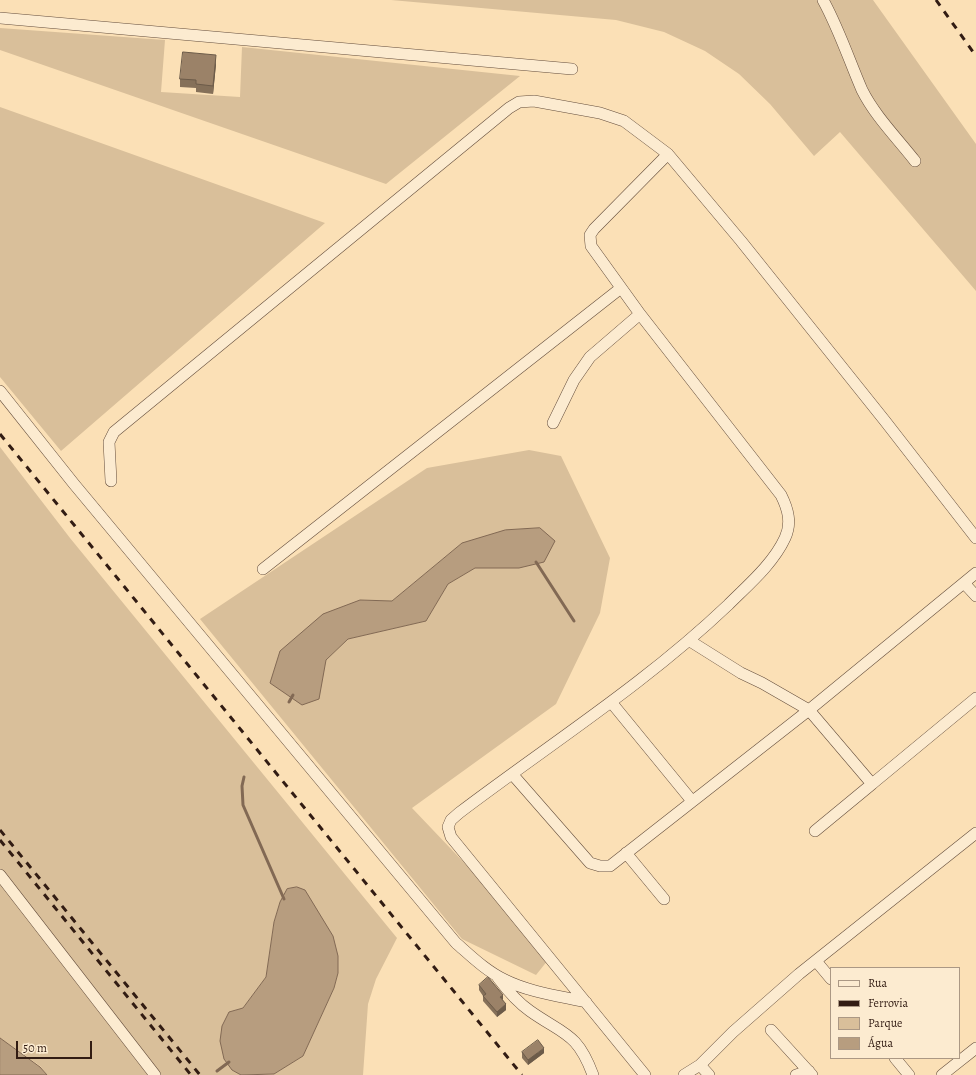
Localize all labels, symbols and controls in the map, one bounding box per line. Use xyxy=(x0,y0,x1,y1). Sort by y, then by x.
legend xyxy=(830,967,960,1059)
text: Rua xyxy=(868,975,887,991)
text: Ferrovia xyxy=(868,995,908,1011)
text: Parque xyxy=(868,1015,903,1031)
scale bar xyxy=(18,1033,94,1059)
text: Água xyxy=(868,1035,893,1051)
text: 50 m xyxy=(23,1040,47,1056)

